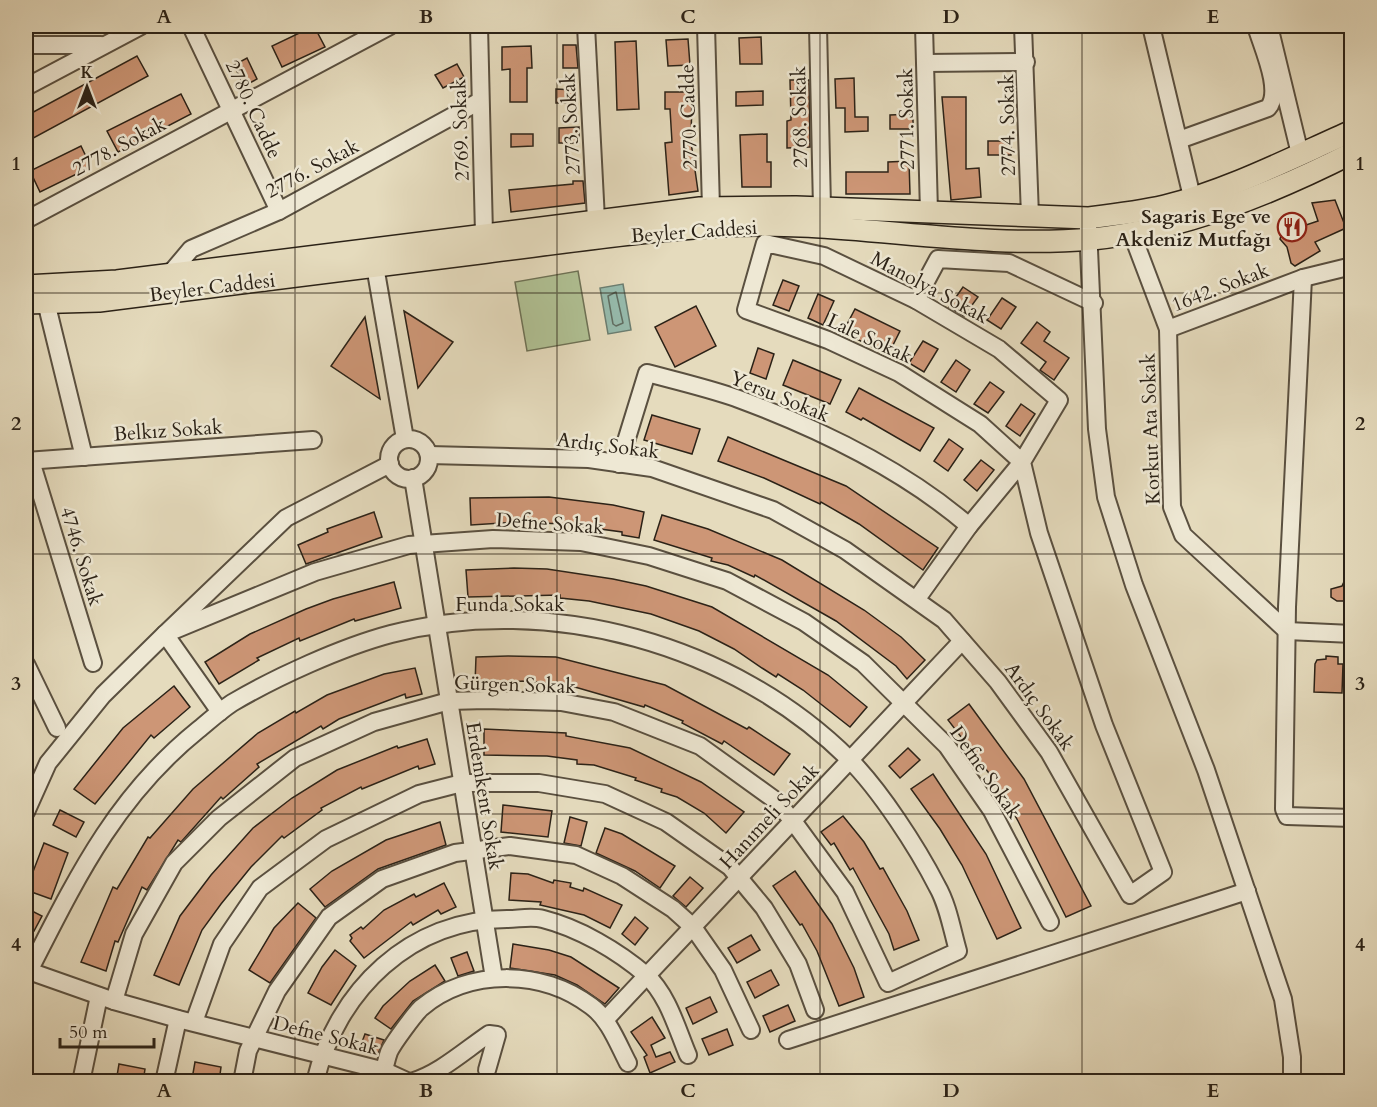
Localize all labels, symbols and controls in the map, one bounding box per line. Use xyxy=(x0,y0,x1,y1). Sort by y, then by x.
text: A xyxy=(156,3,172,30)
text: B xyxy=(419,3,433,30)
text: C xyxy=(680,3,696,30)
text: D xyxy=(942,3,960,30)
text: E xyxy=(1207,3,1219,30)
street label: 2780. Cadde xyxy=(219,56,288,163)
north arrow xyxy=(57,57,117,117)
text: K xyxy=(81,62,94,84)
street label: 2770. Cadde xyxy=(673,64,704,170)
street label: 2768. Sokak xyxy=(785,65,814,168)
street label: 2771. Sokak xyxy=(892,67,921,170)
street label: 2773. Sokak xyxy=(554,72,587,176)
street label: 2774. Sokak xyxy=(993,73,1022,176)
street label: 2769. Sokak xyxy=(445,78,476,182)
street label: 2778. Sokak xyxy=(68,110,171,182)
street label: 2776. Sokak xyxy=(261,132,364,204)
text: 1 xyxy=(11,150,21,177)
text: 1 xyxy=(1355,150,1365,177)
place label: Sagaris Ege ve Akdeniz Mutfağı xyxy=(1116,203,1271,253)
restaurant icon: Sagaris Ege ve Akdeniz Mutfağı xyxy=(1276,211,1308,243)
street label: Beyler Caddesi xyxy=(630,214,759,249)
street label: Manolya Sokak xyxy=(866,245,994,330)
street label: 1642. Sokak xyxy=(1168,256,1273,318)
street label: Beyler Caddesi xyxy=(148,266,277,309)
street label: Lale Sokak xyxy=(823,307,917,370)
street label: Korkut Ata Sokak xyxy=(1134,352,1167,505)
street label: Yersu Sokak xyxy=(726,364,834,429)
text: 2 xyxy=(11,410,21,437)
text: 2 xyxy=(1355,410,1365,437)
street label: Belkız Sokak xyxy=(113,413,224,448)
street label: Ardıç Sokak xyxy=(555,426,661,465)
street label: 4746. Sokak xyxy=(54,503,109,609)
street label: Defne Sokak xyxy=(495,506,605,541)
street label: Funda Sokak xyxy=(455,591,565,618)
street label: Ardıç Sokak xyxy=(998,657,1081,756)
street label: Gürgen Sokak xyxy=(454,669,577,700)
text: 3 xyxy=(11,670,21,697)
text: 3 xyxy=(1355,670,1365,697)
street label: Erdemkent Sokak xyxy=(459,720,510,873)
street label: Defne Sokak xyxy=(944,720,1028,825)
street label: Hanımeli Sokak xyxy=(713,757,826,875)
text: 4 xyxy=(11,931,21,958)
text: 4 xyxy=(1355,931,1365,958)
street label: Defne Sokak xyxy=(270,1009,382,1062)
scale bar xyxy=(60,1011,154,1049)
text: 50 m xyxy=(69,1020,108,1045)
text: A xyxy=(156,1077,172,1104)
text: B xyxy=(419,1077,433,1104)
text: C xyxy=(680,1077,696,1104)
text: D xyxy=(942,1077,960,1104)
text: E xyxy=(1207,1077,1219,1104)

